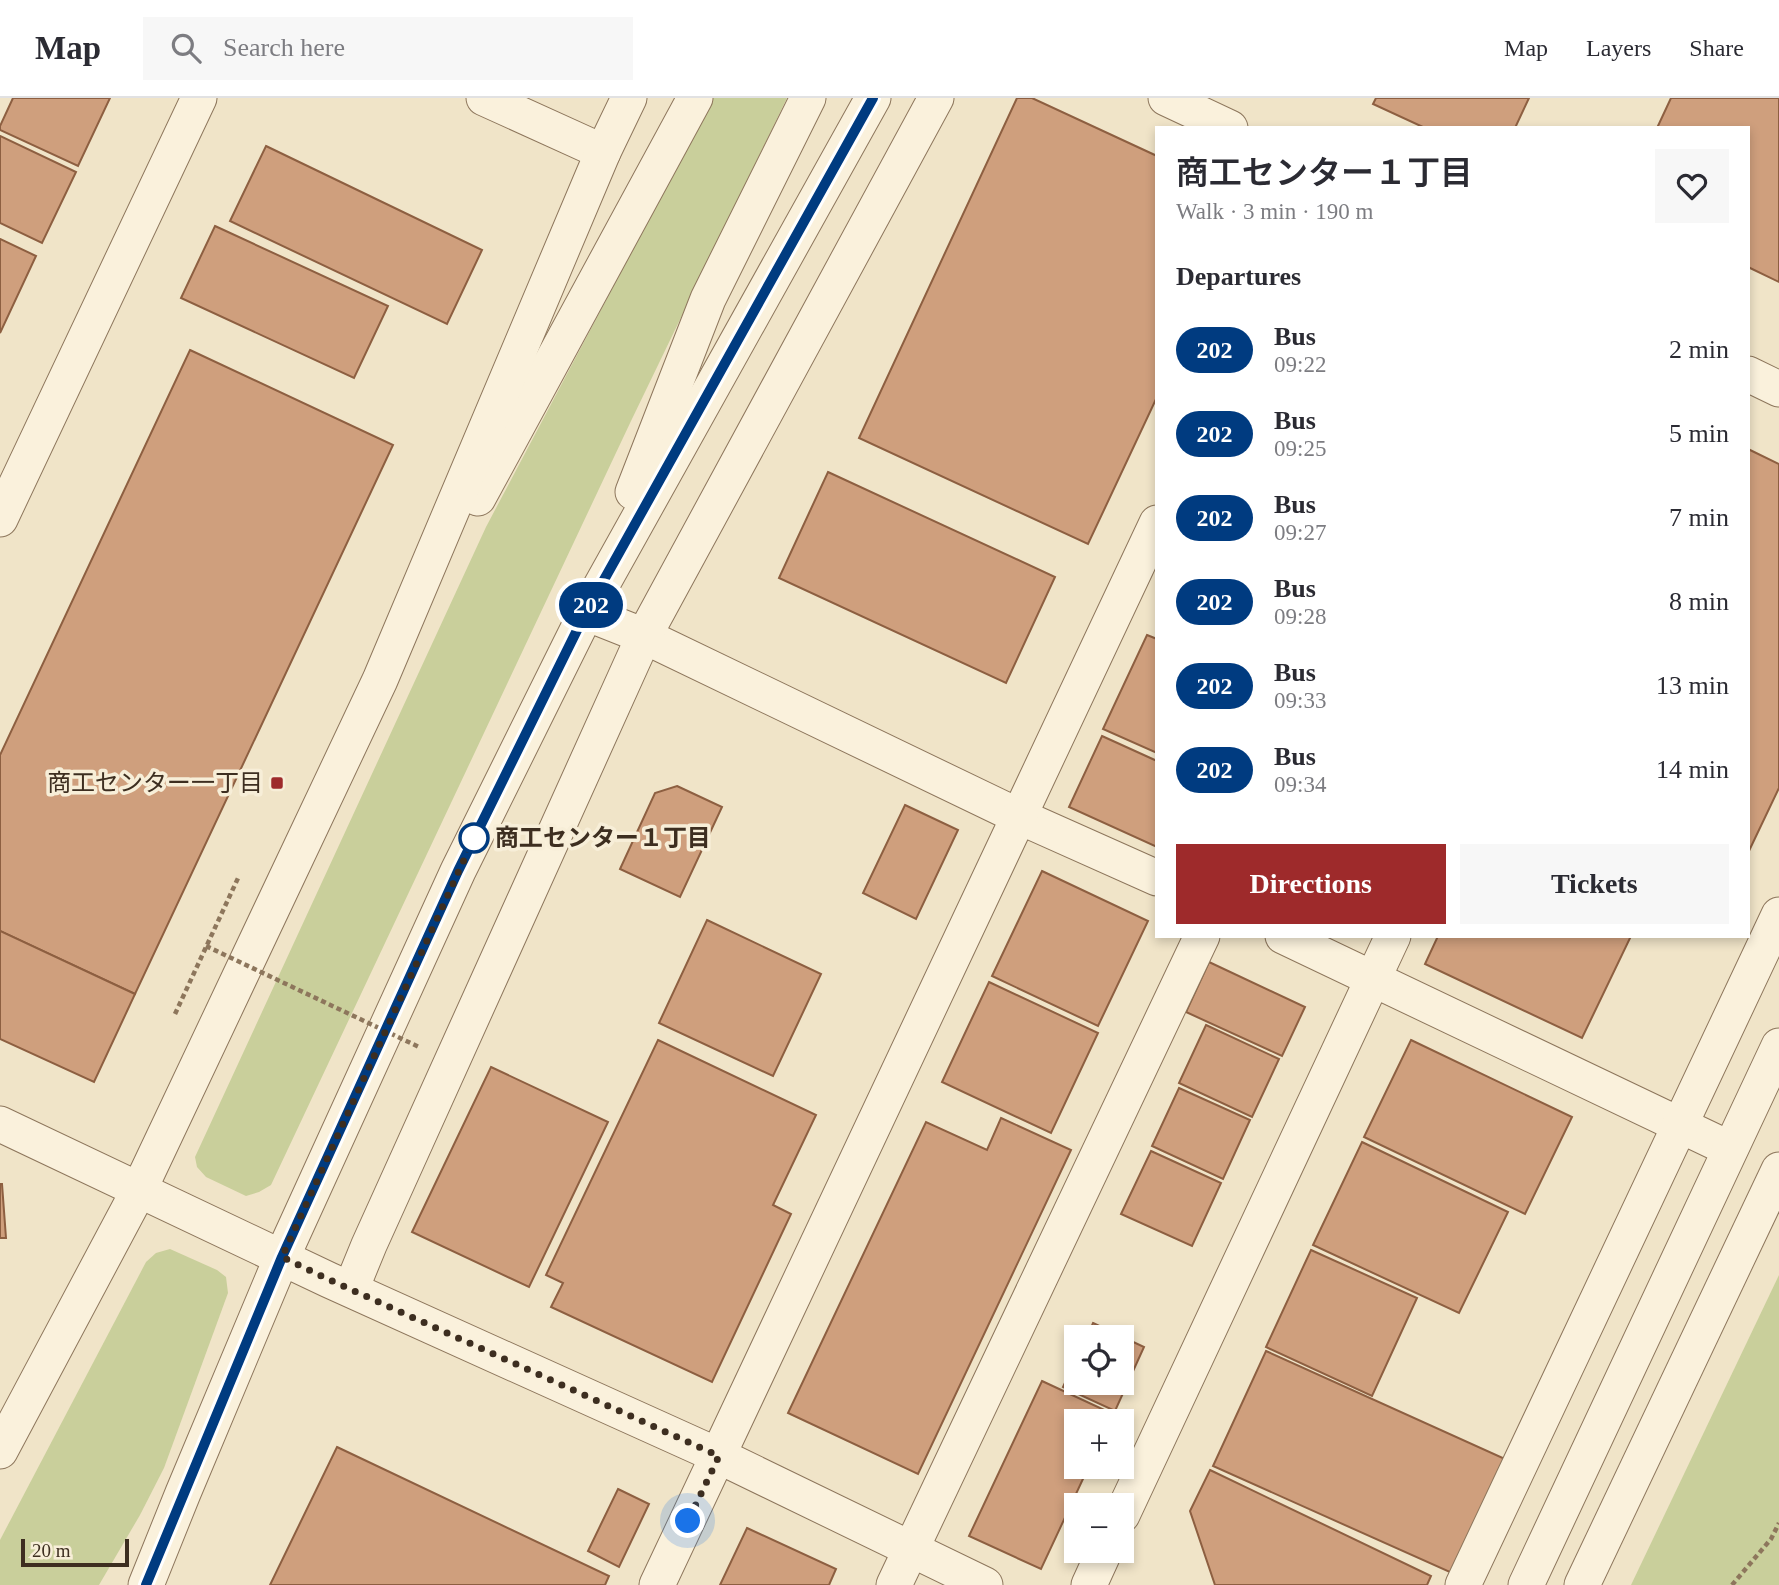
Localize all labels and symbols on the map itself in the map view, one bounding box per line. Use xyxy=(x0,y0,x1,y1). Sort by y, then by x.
line badge: 202 xyxy=(551,582,631,628)
place label: 商工センター一丁目 xyxy=(47,770,263,796)
marker: 商工センター一丁目 xyxy=(269,775,285,791)
marker: 商工センター１丁目 xyxy=(459,823,489,853)
place label: 商工センター１丁目 xyxy=(495,825,711,851)
your location xyxy=(670,1503,705,1538)
scale bar xyxy=(21,1536,130,1568)

